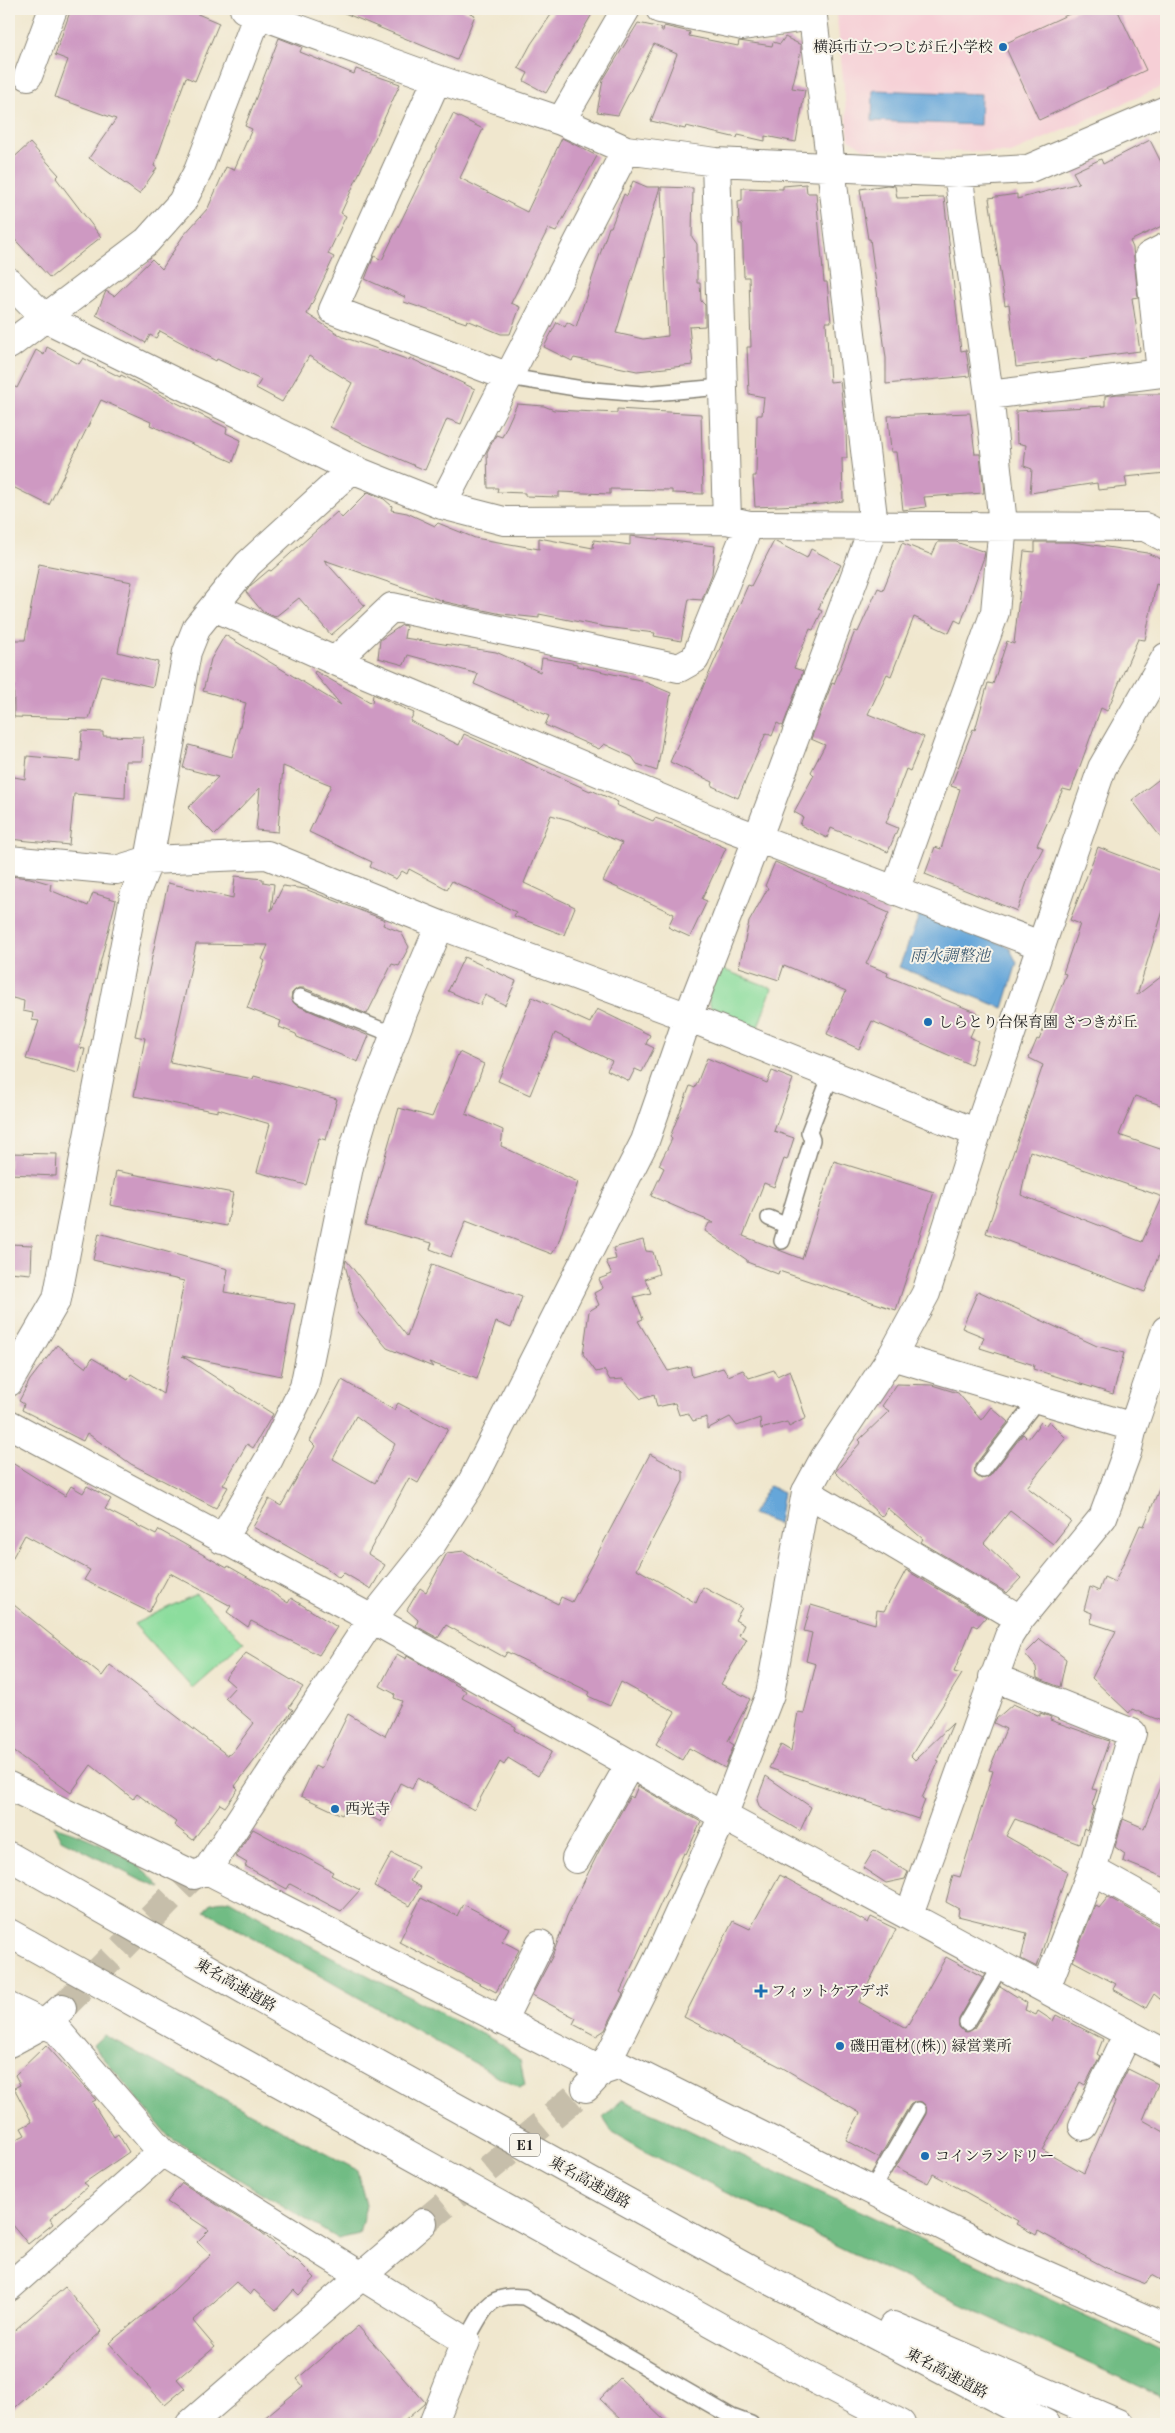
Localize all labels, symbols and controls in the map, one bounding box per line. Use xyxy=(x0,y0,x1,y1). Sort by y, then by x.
place label: 横浜市立つつじが丘小学校 xyxy=(813,39,993,56)
marker: 横浜市立つつじが丘小学校 xyxy=(997,41,1009,53)
water label: 雨水調整池 xyxy=(910,947,992,965)
place label: しらとり台保育園 さつきが丘 xyxy=(938,1014,1137,1031)
marker: しらとり台保育園 さつきが丘 xyxy=(922,1016,934,1028)
place label: 西光寺 xyxy=(345,1801,390,1818)
marker: 西光寺 xyxy=(329,1803,341,1815)
street label: 東名高速道路 xyxy=(193,1956,279,2015)
place label: フィットケアデポ xyxy=(771,1983,890,2000)
marker: フィットケアデポ xyxy=(755,1985,767,1997)
place label: 磯田電材((株)) 緑営業所 xyxy=(850,2038,1011,2055)
marker: 磯田電材((株)) 緑営業所 xyxy=(834,2040,846,2052)
road number: E1 xyxy=(510,2134,540,2156)
place label: コインランドリー xyxy=(935,2149,1055,2165)
marker: コインランドリー xyxy=(919,2150,931,2162)
street label: 東名高速道路 xyxy=(546,2153,633,2212)
street label: 東名高速道路 xyxy=(903,2345,990,2402)

